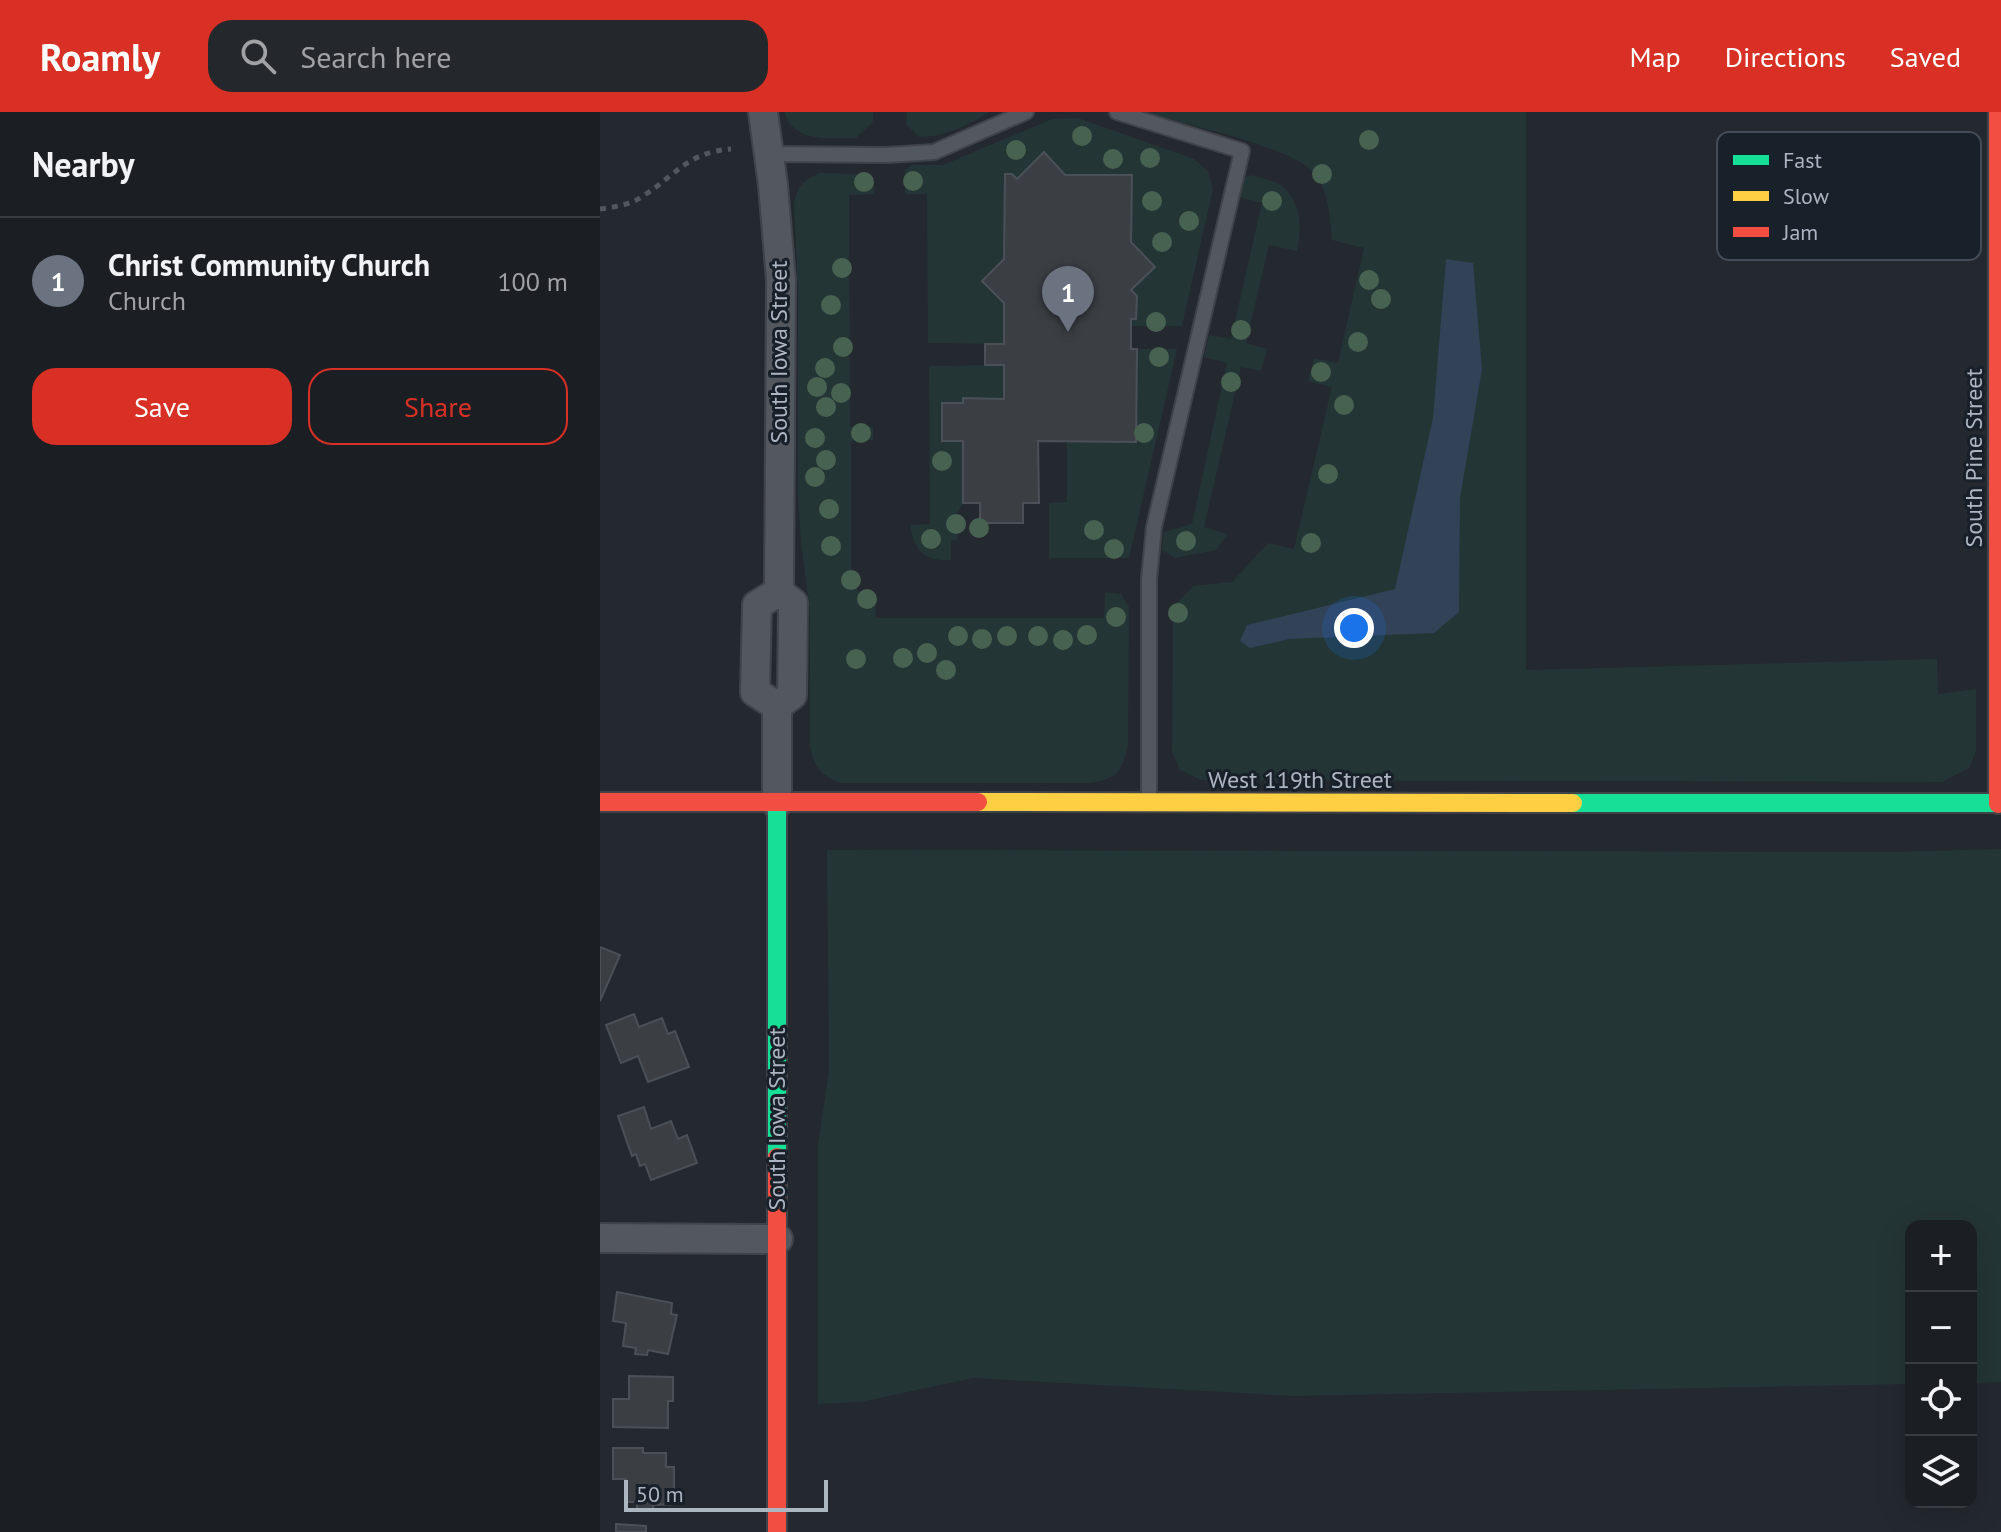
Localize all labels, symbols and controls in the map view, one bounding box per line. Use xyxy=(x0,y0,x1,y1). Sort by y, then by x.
search box xyxy=(208,20,768,92)
text: Roamly xyxy=(40,32,160,81)
icon: search xyxy=(236,34,280,78)
text: Search here xyxy=(300,37,452,76)
text: Map xyxy=(1630,38,1681,75)
text: Directions xyxy=(1725,38,1846,75)
text: Saved xyxy=(1890,38,1961,75)
legend xyxy=(1717,132,1981,260)
text: Nearby xyxy=(32,142,134,186)
text: Fast xyxy=(1783,146,1823,174)
text: Slow xyxy=(1783,182,1829,210)
text: Jam xyxy=(1782,218,1818,246)
text: Christ Community Church xyxy=(108,245,430,284)
street label: South Iowa Street xyxy=(763,260,794,444)
text: 1 xyxy=(51,265,65,298)
text: 100 m xyxy=(497,265,568,298)
pin: 1 xyxy=(1042,266,1094,332)
text: Church xyxy=(108,284,186,317)
button: Save xyxy=(32,368,292,445)
button: Share xyxy=(308,368,568,445)
street label: South Pine Street xyxy=(1958,368,1989,548)
your location xyxy=(1334,608,1374,648)
street label: West 119th Street xyxy=(1208,764,1392,795)
street label: South Iowa Street xyxy=(761,1027,792,1211)
map controls xyxy=(1905,1220,1977,1508)
button: + xyxy=(1905,1220,1977,1292)
button: − xyxy=(1905,1292,1977,1364)
button: locate xyxy=(1905,1364,1977,1436)
button: layers xyxy=(1905,1436,1977,1508)
scale bar xyxy=(624,1476,828,1512)
text: 50 m xyxy=(636,1480,684,1508)

